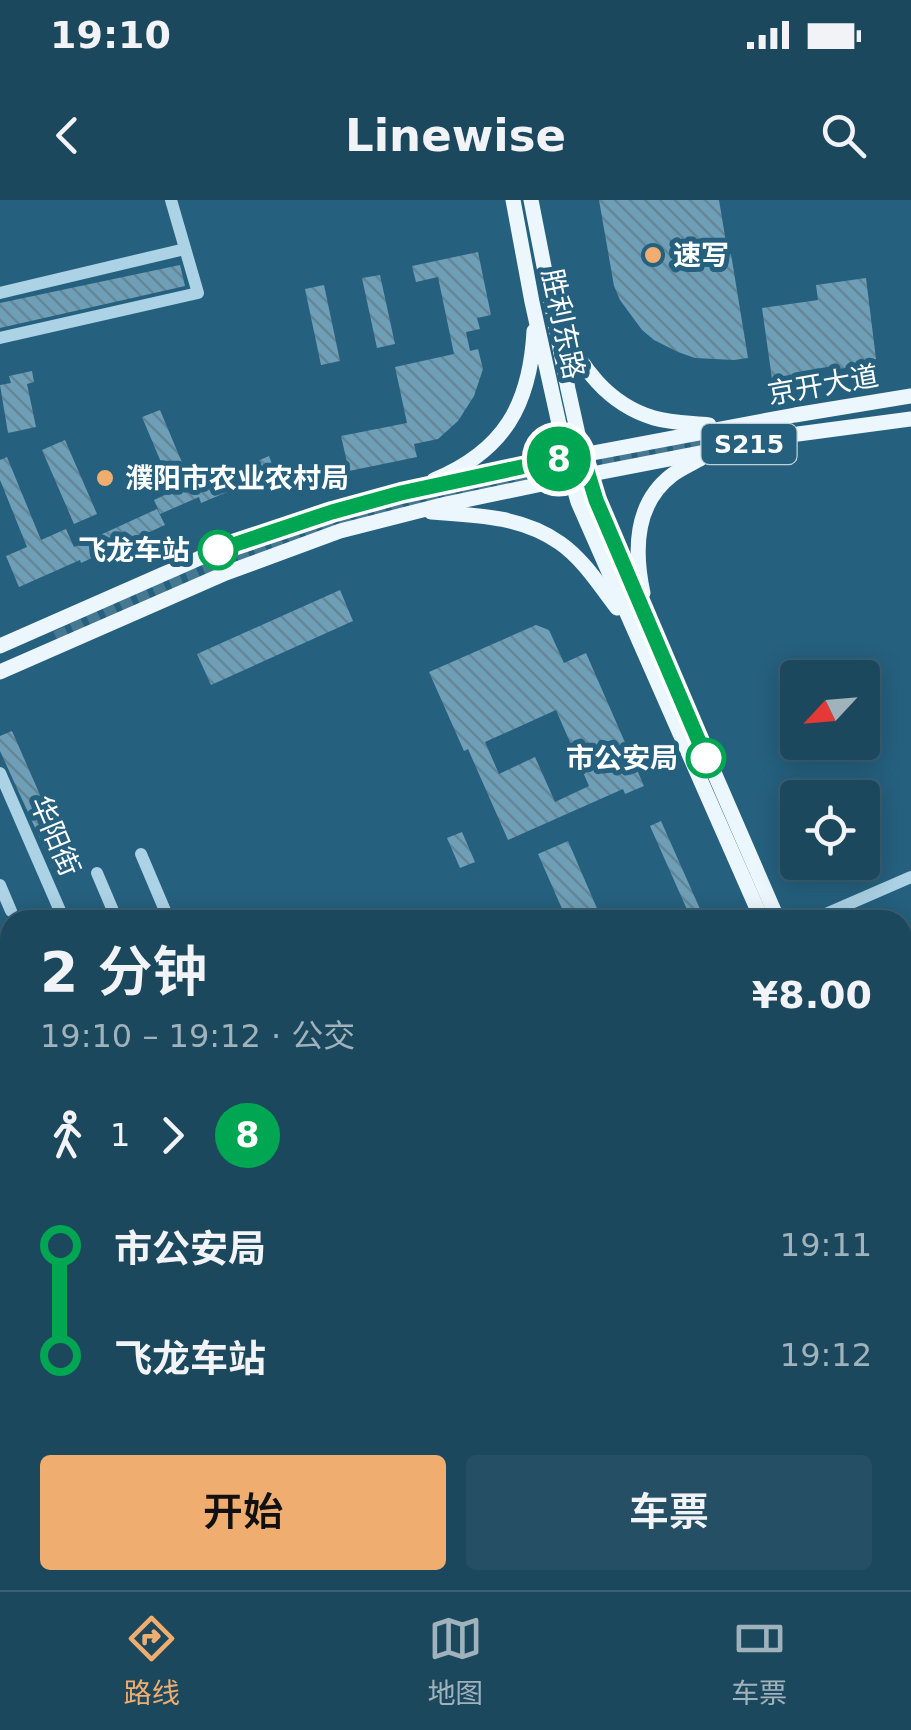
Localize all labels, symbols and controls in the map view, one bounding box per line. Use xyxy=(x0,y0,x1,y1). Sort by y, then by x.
text: 19:10 xyxy=(50,13,171,57)
icon: back xyxy=(40,108,95,163)
icon: search xyxy=(816,108,871,163)
text: Linewise xyxy=(345,109,566,162)
place label: 速写 xyxy=(673,239,729,272)
marker: 速写 xyxy=(642,244,664,266)
street label: 胜利东路 xyxy=(535,266,591,382)
street label: 京开大道 xyxy=(765,359,881,411)
road number: S215 xyxy=(702,424,796,464)
line badge: 8 xyxy=(526,426,592,492)
text: 8 xyxy=(547,439,571,479)
place label: 濮阳市农业农村局 xyxy=(125,462,349,495)
marker: 濮阳市农业农村局 xyxy=(94,467,116,489)
marker: 飞龙车站 xyxy=(199,531,237,569)
place label: 飞龙车站 xyxy=(78,534,190,567)
north arrow xyxy=(780,660,880,760)
map controls xyxy=(780,660,880,880)
marker: 市公安局 xyxy=(687,739,725,777)
place label: 市公安局 xyxy=(566,742,678,775)
button: locate xyxy=(780,780,880,880)
street label: 华阳街 xyxy=(23,791,87,881)
text: 2 分钟 xyxy=(40,940,207,1004)
text: ¥8.00 xyxy=(752,973,872,1017)
text: 19:10 – 19:12 · 公交 xyxy=(40,1017,355,1055)
icon: walk xyxy=(40,1108,95,1163)
icon: forward xyxy=(145,1108,200,1163)
text: 8 xyxy=(235,1115,260,1155)
text: 1 xyxy=(110,1116,130,1154)
text: 19:11 xyxy=(780,1226,872,1264)
text: 市公安局 xyxy=(114,1227,266,1271)
text: 19:12 xyxy=(780,1336,872,1374)
text: 飞龙车站 xyxy=(114,1337,266,1381)
button: 开始 xyxy=(40,1455,446,1570)
button: 车票 xyxy=(466,1455,872,1570)
tab: 路线 xyxy=(124,1611,180,1711)
tab: 地图 xyxy=(427,1611,483,1711)
tab: 车票 xyxy=(731,1611,787,1711)

